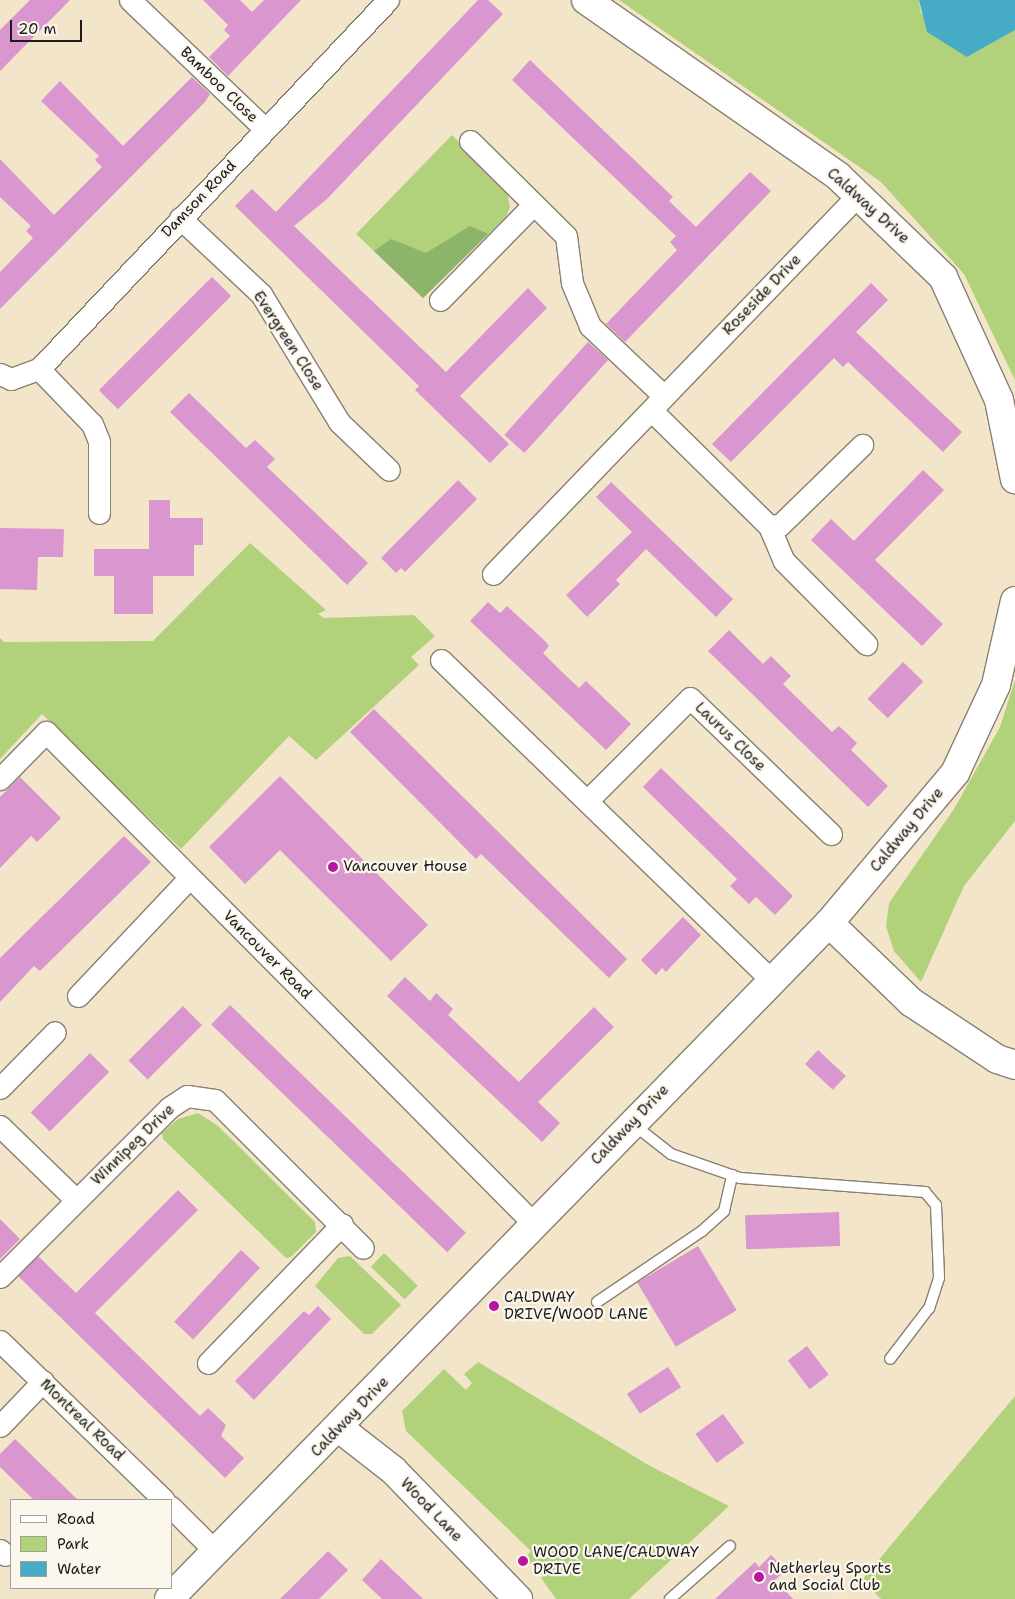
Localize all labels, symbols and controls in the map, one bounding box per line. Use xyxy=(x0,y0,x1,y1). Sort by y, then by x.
scale bar xyxy=(12,10,85,42)
text: 20 m xyxy=(18,19,57,39)
street label: Bamboo Close xyxy=(176,43,262,127)
street label: Damson Road xyxy=(158,157,240,241)
street label: Caldway Drive xyxy=(823,164,913,248)
street label: Roseside Drive xyxy=(719,251,805,339)
street label: Evergreen Close xyxy=(249,288,327,394)
street label: Laurus Close xyxy=(691,699,769,775)
street label: Caldway Drive xyxy=(867,784,947,876)
place label: Vancouver House xyxy=(343,858,468,876)
marker: Vancouver House xyxy=(327,861,339,873)
street label: Vancouver Road xyxy=(219,907,315,1003)
street label: Caldway Drive xyxy=(587,1081,673,1169)
street label: Winnipeg Drive xyxy=(88,1101,178,1189)
place label: CALDWAY DRIVE/WOOD LANE xyxy=(504,1288,648,1323)
marker: CALDWAY DRIVE/WOOD LANE xyxy=(488,1300,500,1312)
street label: Caldway Drive xyxy=(307,1373,393,1461)
street label: Montreal Road xyxy=(36,1375,128,1465)
street label: Wood Lane xyxy=(396,1474,466,1546)
legend xyxy=(10,1499,172,1589)
text: Road xyxy=(57,1509,95,1529)
text: Park xyxy=(57,1534,89,1554)
place label: WOOD LANE/CALDWAY DRIVE xyxy=(533,1543,699,1578)
marker: WOOD LANE/CALDWAY DRIVE xyxy=(517,1555,529,1567)
text: Water xyxy=(57,1559,101,1579)
place label: Netherley Sports and Social Club xyxy=(769,1559,891,1594)
marker: Netherley Sports and Social Club xyxy=(753,1571,765,1583)

